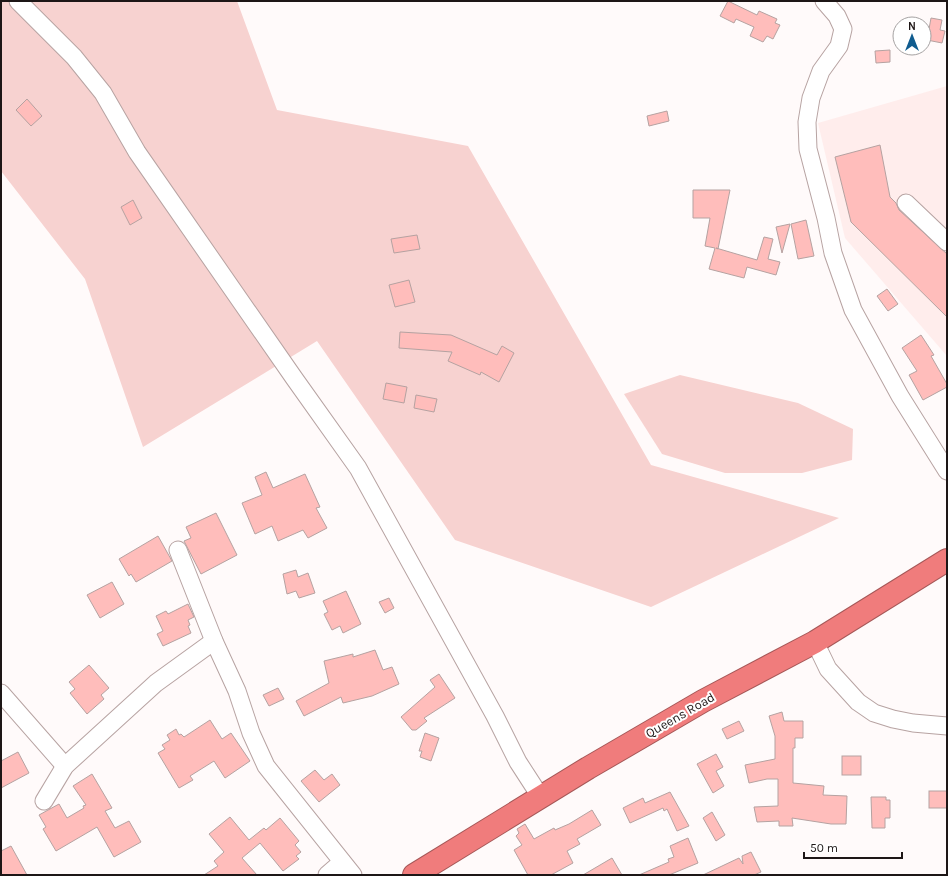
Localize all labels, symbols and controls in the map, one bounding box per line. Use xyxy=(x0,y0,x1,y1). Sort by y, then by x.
north arrow xyxy=(892,16,932,56)
text: N xyxy=(908,20,916,33)
street label: Queens Road xyxy=(643,689,717,741)
scale bar xyxy=(804,834,902,860)
text: 50 m xyxy=(810,841,838,855)

